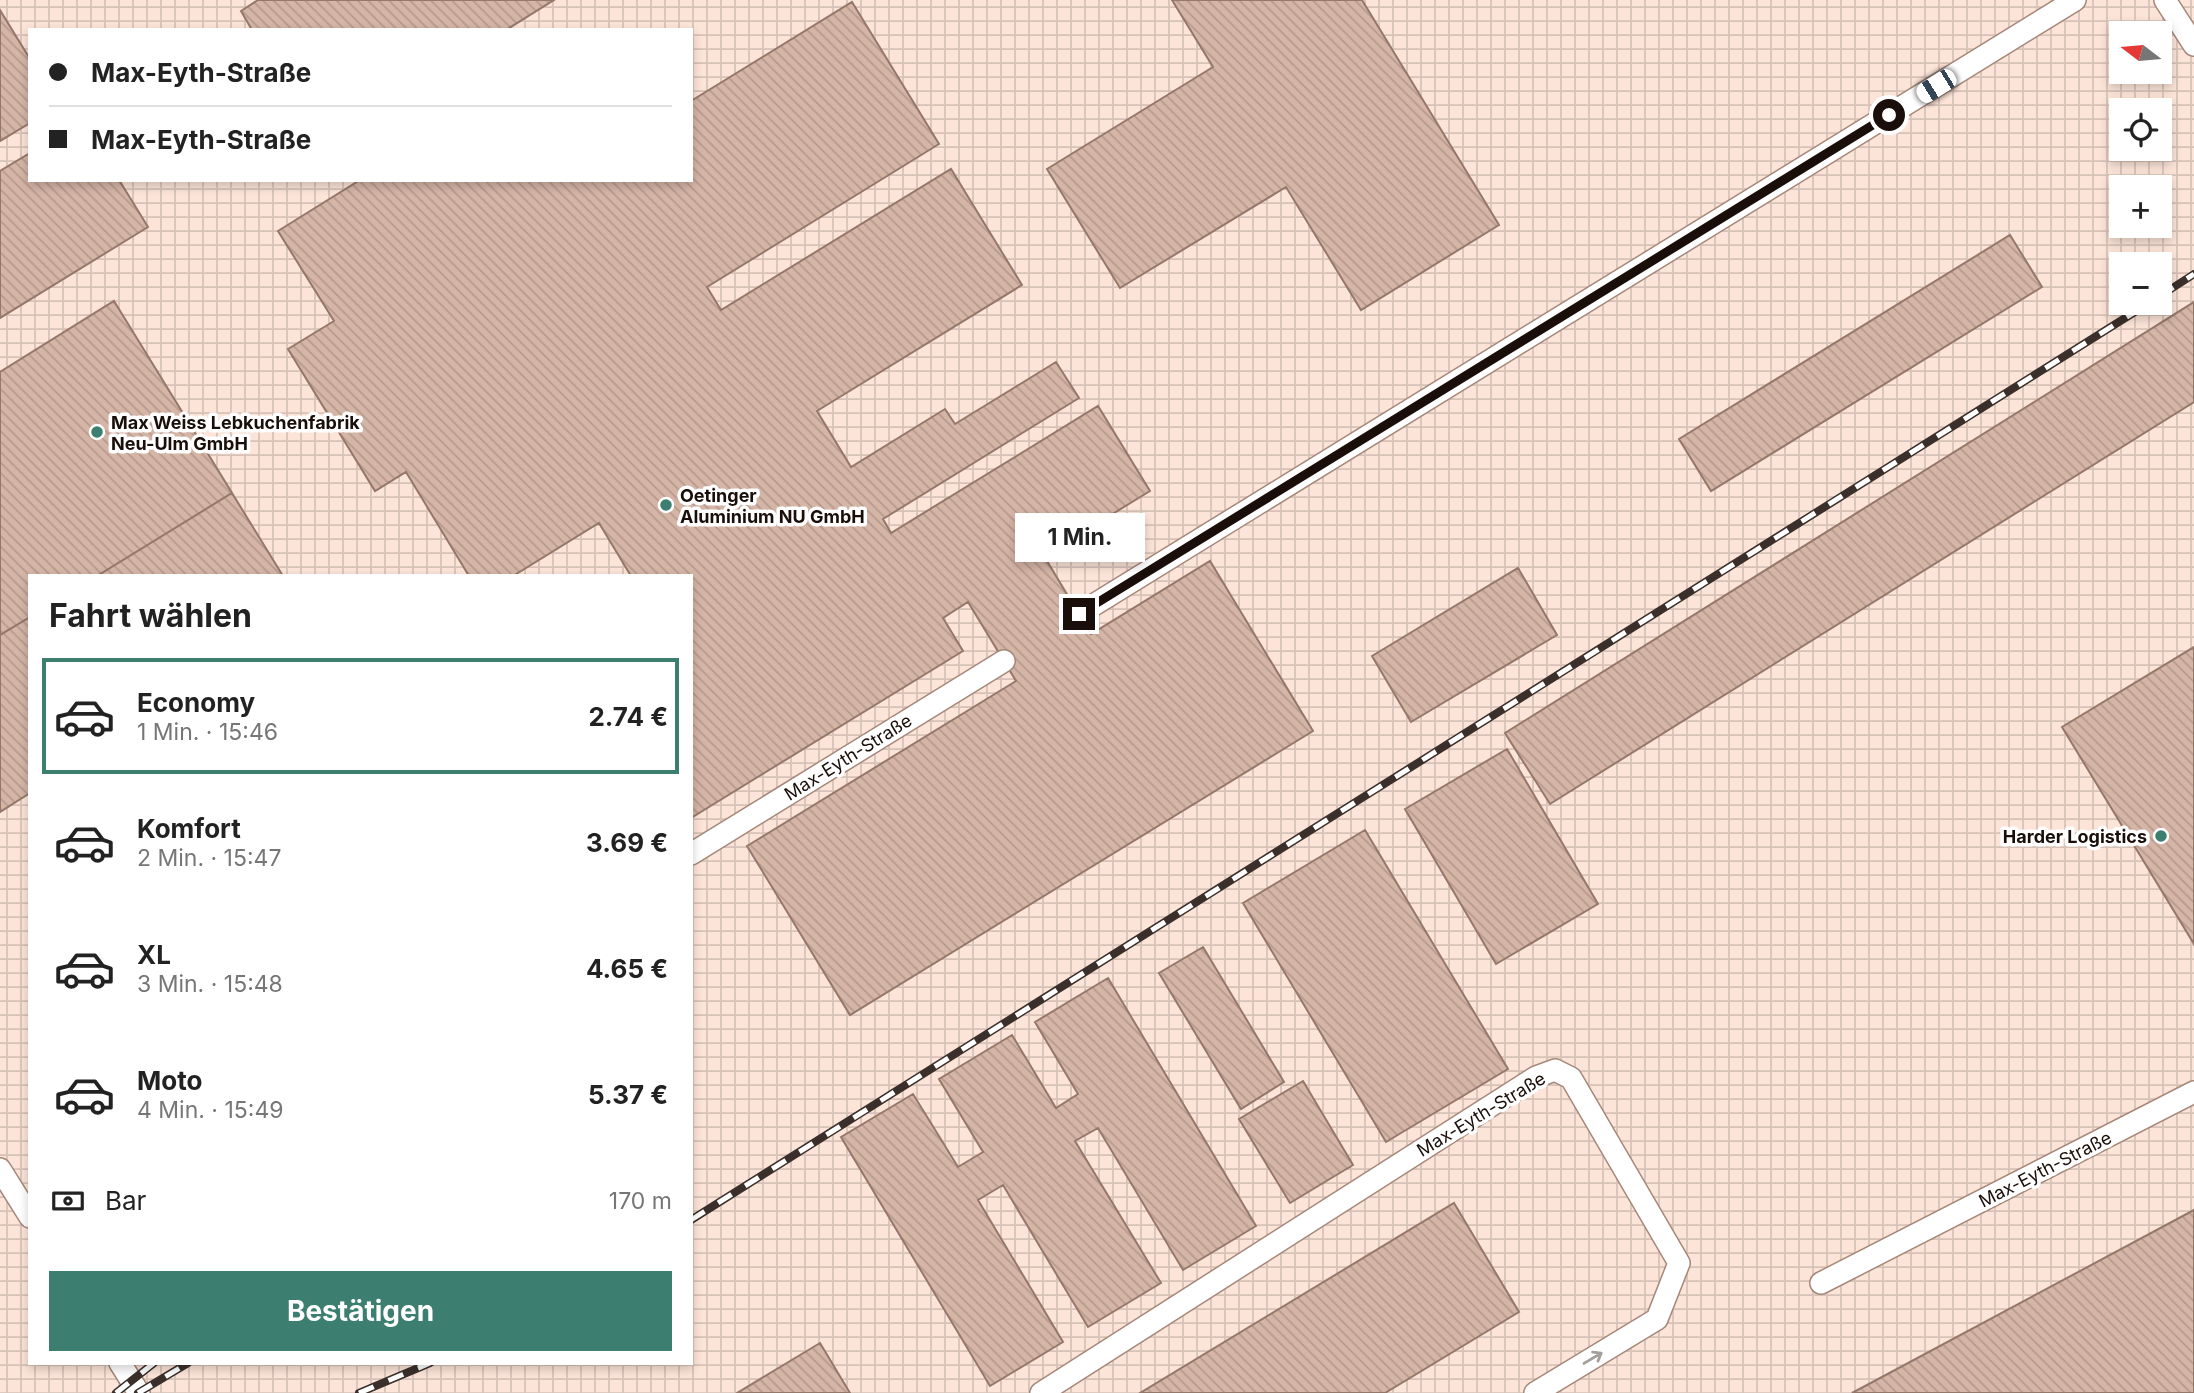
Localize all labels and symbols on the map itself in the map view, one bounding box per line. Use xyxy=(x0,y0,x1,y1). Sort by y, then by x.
north arrow xyxy=(2109,21,2172,84)
car xyxy=(1913,66,1960,106)
route start xyxy=(1873,99,1905,131)
place label: Max Weiss Lebkuchenfabrik Neu-Ulm GmbH xyxy=(111,412,360,454)
marker: Max Weiss Lebkuchenfabrik Neu-Ulm GmbH xyxy=(89,424,105,440)
place label: Oetinger Aluminium NU GmbH xyxy=(680,485,865,527)
marker: Oetinger Aluminium NU GmbH xyxy=(658,497,674,513)
callout: 1 Min. xyxy=(1014,512,1144,562)
route end xyxy=(1063,598,1095,630)
street label: Max-Eyth-Straße xyxy=(781,709,915,805)
place label: Harder Logistics xyxy=(2003,826,2147,847)
marker: Harder Logistics xyxy=(2153,828,2169,844)
street label: Max-Eyth-Straße xyxy=(1413,1067,1549,1161)
street label: Max-Eyth-Straße xyxy=(1975,1127,2115,1211)
one-way arrow xyxy=(1583,1350,1603,1364)

